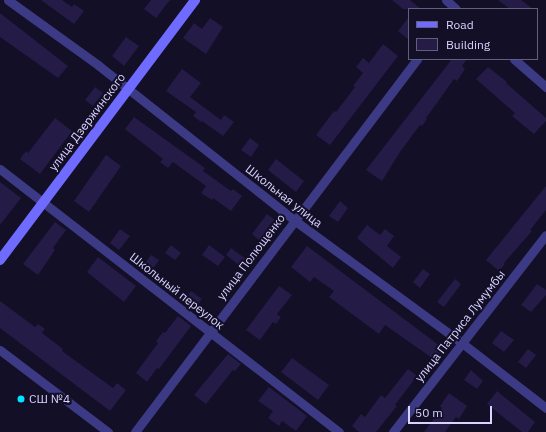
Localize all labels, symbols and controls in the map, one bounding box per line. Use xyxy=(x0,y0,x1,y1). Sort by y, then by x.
legend xyxy=(408,8,538,60)
text: Road xyxy=(446,17,474,32)
text: Building xyxy=(446,37,490,52)
street label: улица Дзержинского xyxy=(46,70,128,174)
street label: Школьная улица xyxy=(243,162,325,230)
street label: улица Полющенко xyxy=(214,211,288,303)
street label: Школьный переулок xyxy=(127,250,227,332)
street label: улица Патриса Лумумбы xyxy=(412,267,508,385)
place label: СШ №4 xyxy=(29,392,70,406)
marker: СШ №4 xyxy=(16,394,26,404)
scale bar xyxy=(410,398,494,424)
text: 50 m xyxy=(415,405,443,420)

